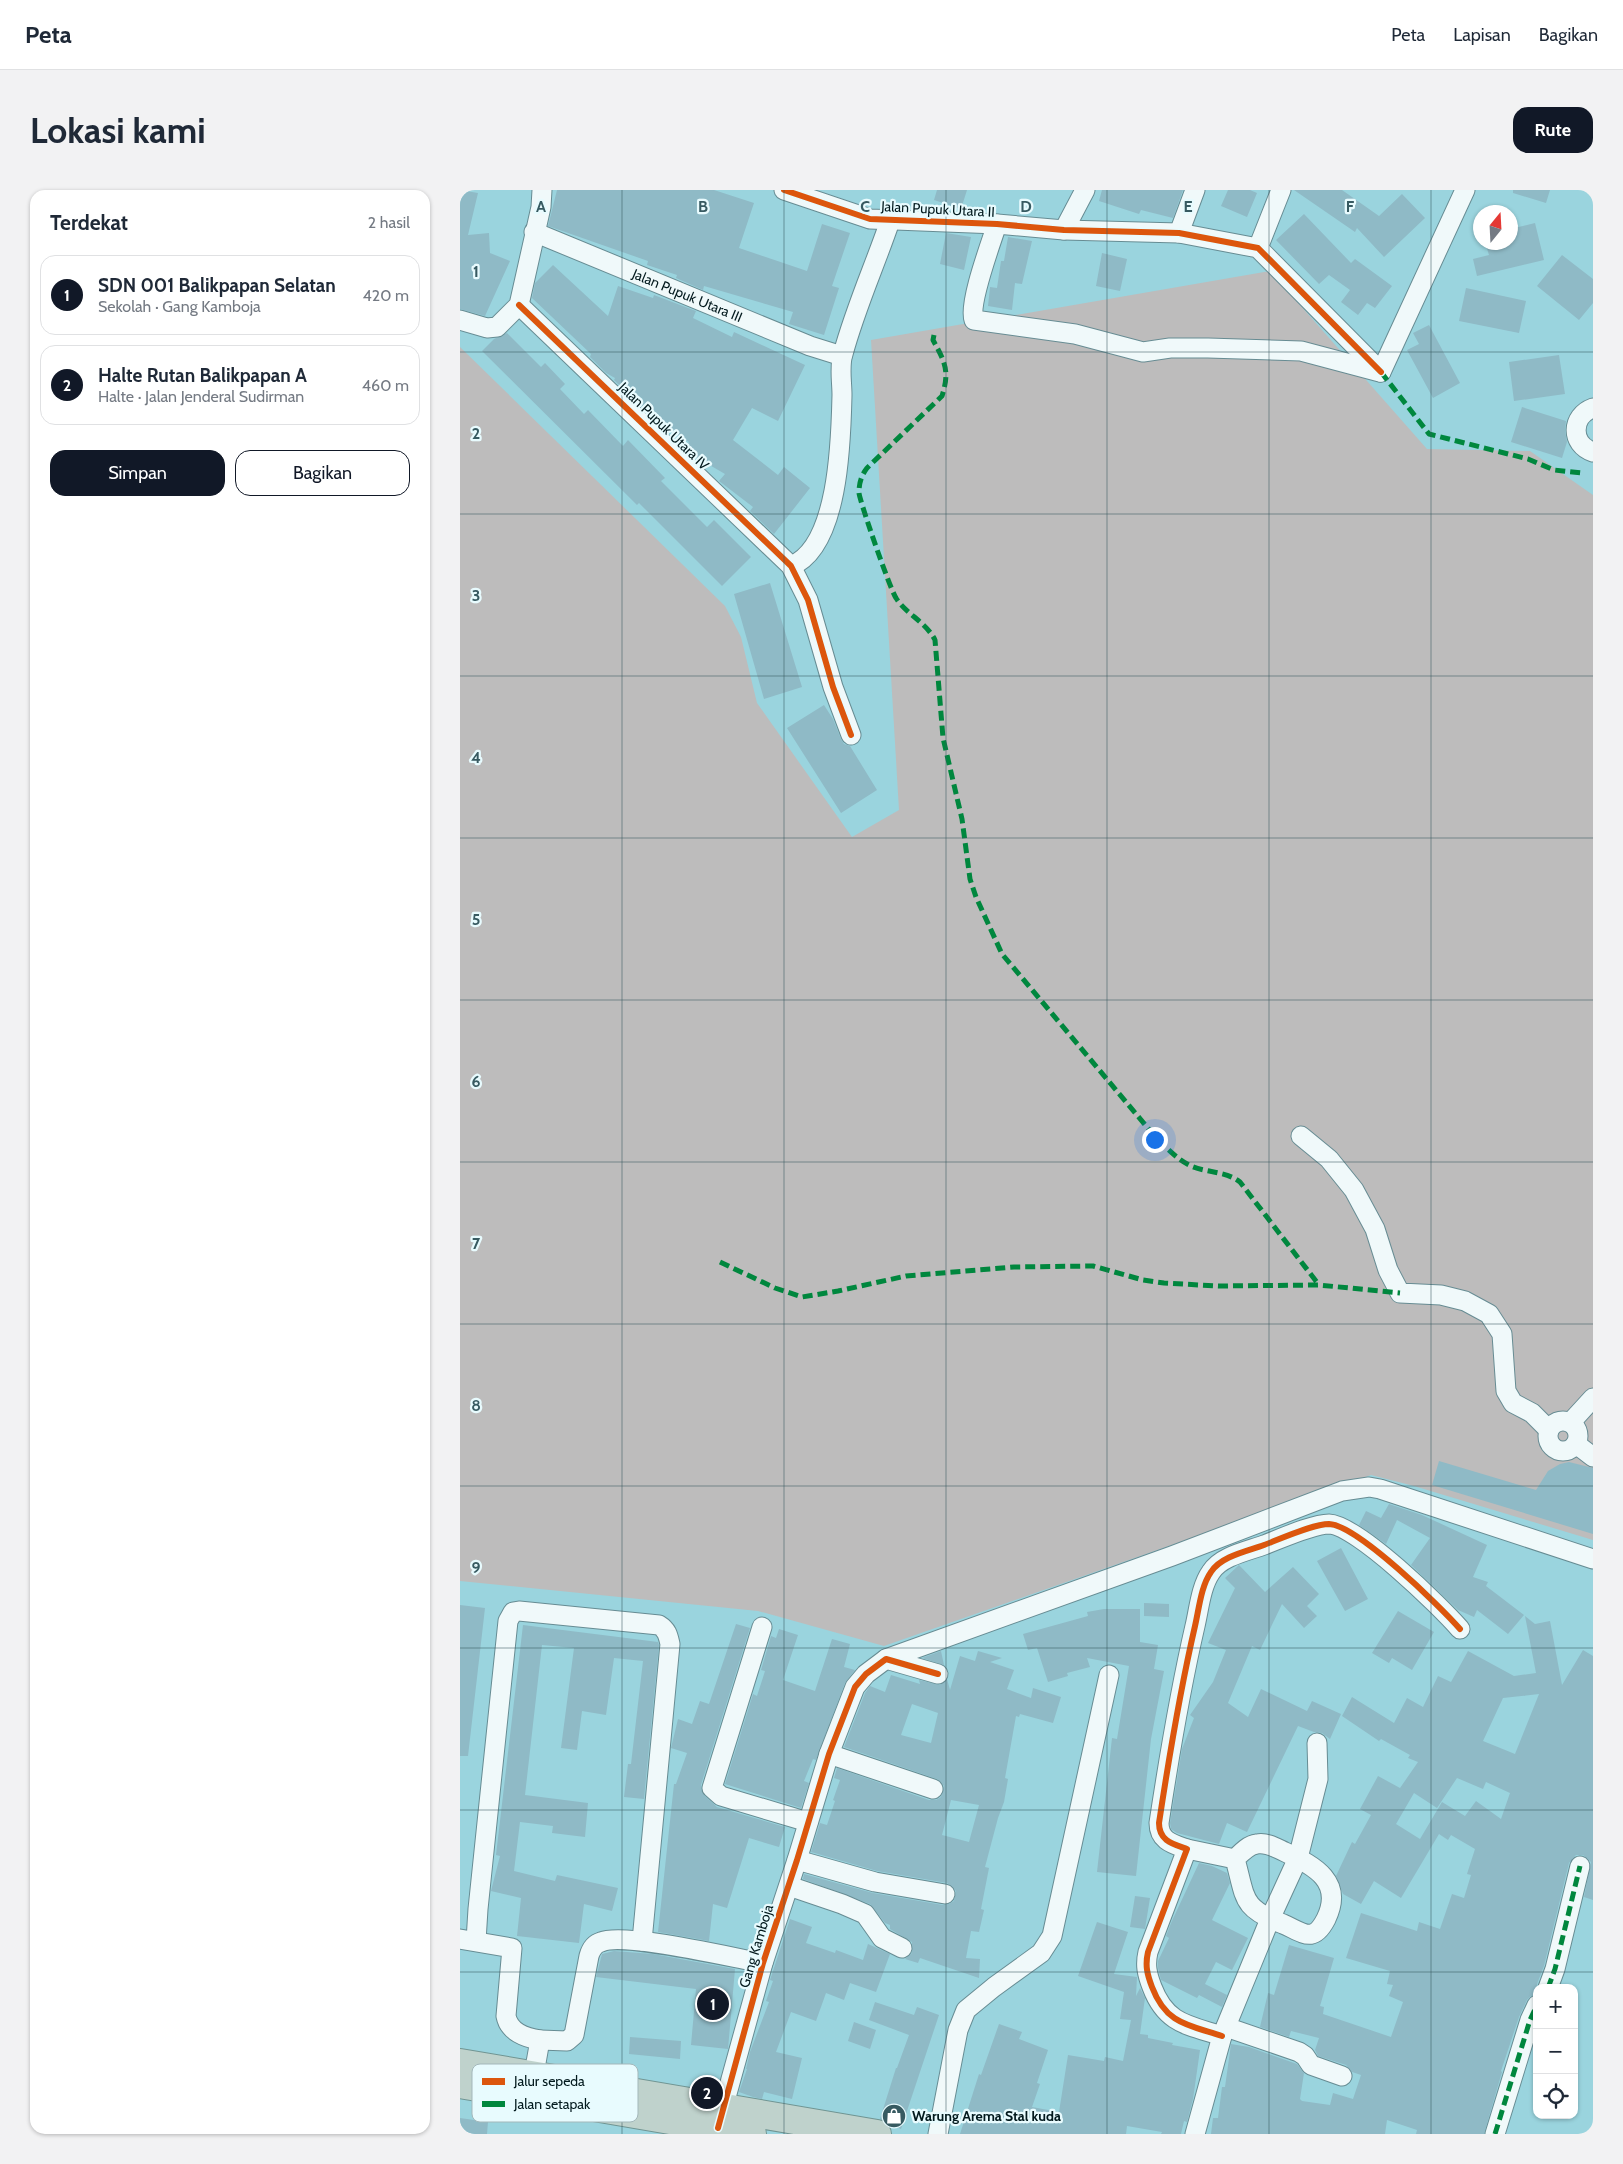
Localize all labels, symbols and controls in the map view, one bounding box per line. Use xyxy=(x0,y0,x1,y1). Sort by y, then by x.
text: Peta xyxy=(25,20,72,49)
text: Peta xyxy=(1391,24,1425,46)
text: Lapisan xyxy=(1453,24,1511,46)
text: Bagikan xyxy=(1539,24,1598,46)
button: Rute xyxy=(1513,107,1593,153)
text: Lokasi kami xyxy=(30,109,206,152)
text: A xyxy=(536,197,546,216)
text: B xyxy=(698,197,708,216)
text: C xyxy=(860,197,870,216)
street label: Jalan Pupuk Utara II xyxy=(880,197,995,221)
text: D xyxy=(1020,197,1032,216)
text: E xyxy=(1183,197,1193,216)
text: F xyxy=(1346,197,1355,216)
north arrow xyxy=(1473,205,1518,250)
text: Terdekat xyxy=(50,210,128,235)
text: 2 hasil xyxy=(368,213,410,232)
text: 1 xyxy=(473,262,479,281)
street label: Jalan Pupuk Utara III xyxy=(629,264,745,326)
text: SDN 001 Balikpapan Selatan xyxy=(98,274,336,297)
text: 1 xyxy=(64,286,70,305)
text: 420 m xyxy=(363,286,409,305)
text: Sekolah · Gang Kamboja xyxy=(98,297,261,316)
text: Halte Rutan Balikpapan A xyxy=(98,364,307,387)
text: 2 xyxy=(63,376,71,395)
text: 460 m xyxy=(362,376,409,395)
street label: Jalan Pupuk Utara IV xyxy=(614,378,713,474)
text: Halte · Jalan Jenderal Sudirman xyxy=(98,387,304,406)
text: 2 xyxy=(472,424,480,443)
button: Simpan xyxy=(50,450,225,496)
button: Bagikan xyxy=(235,450,410,496)
text: 3 xyxy=(472,586,480,605)
text: 4 xyxy=(471,748,481,767)
text: 5 xyxy=(472,910,480,929)
text: 6 xyxy=(472,1072,481,1091)
your location xyxy=(1142,1127,1168,1153)
text: 7 xyxy=(472,1234,481,1253)
text: 8 xyxy=(471,1396,481,1415)
text: 9 xyxy=(472,1558,481,1577)
street label: Gang Kamboja xyxy=(735,1902,777,1990)
map controls xyxy=(1533,1984,1578,2119)
button: + xyxy=(1533,1984,1578,2029)
pin: 1 xyxy=(697,1985,729,2023)
button: − xyxy=(1533,2029,1578,2074)
legend xyxy=(472,2064,638,2122)
text: Jalur sepeda xyxy=(513,2072,585,2090)
pin: 2 xyxy=(691,2074,723,2112)
button: locate xyxy=(1533,2074,1578,2119)
text: Jalan setapak xyxy=(513,2095,591,2113)
shop icon: Warung Arema Stal kuda xyxy=(881,2103,907,2129)
place label: Warung Arema Stal kuda xyxy=(912,2107,1061,2125)

